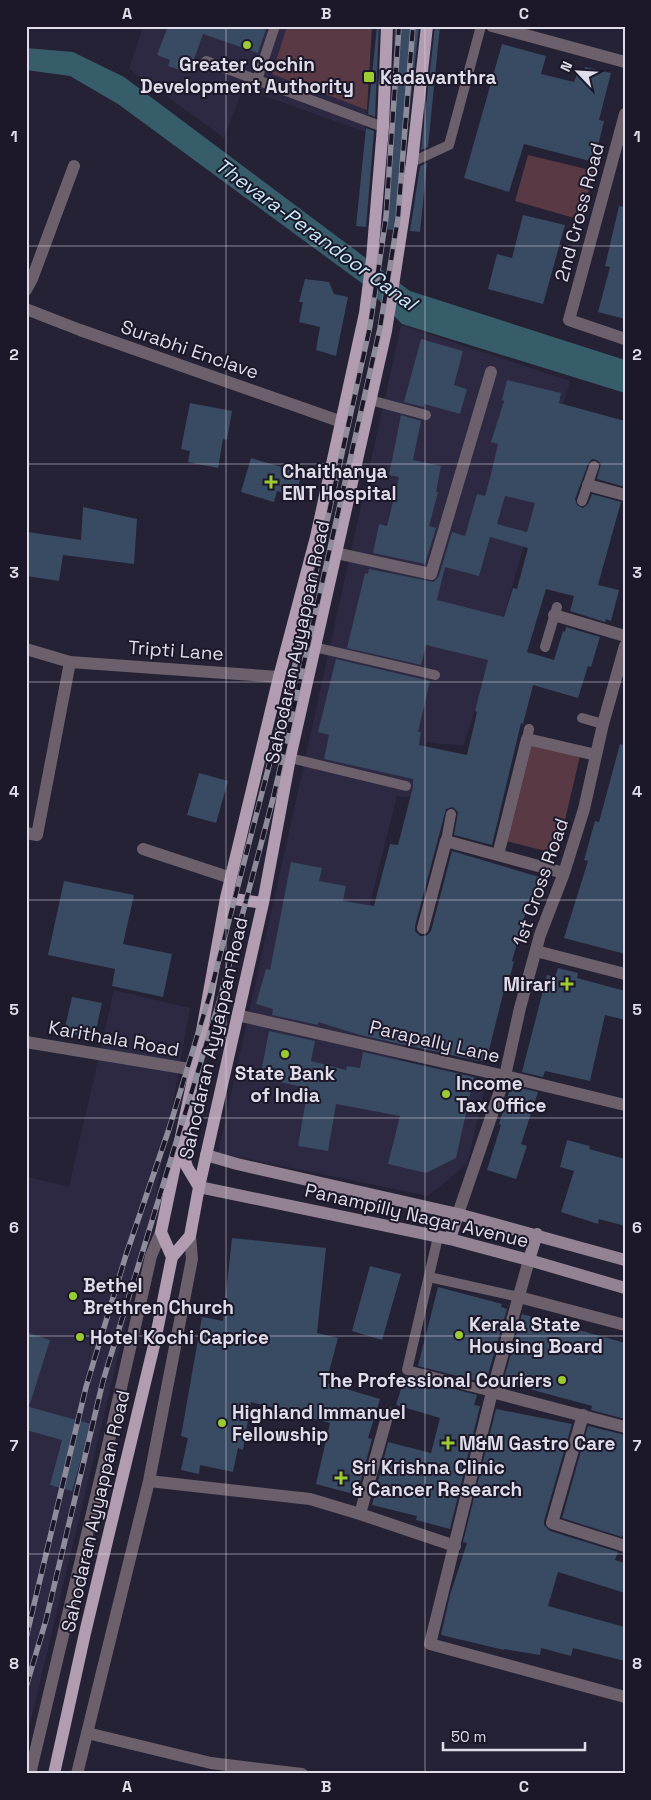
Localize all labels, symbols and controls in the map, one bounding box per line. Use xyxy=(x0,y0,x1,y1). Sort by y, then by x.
text: A xyxy=(122,3,132,24)
text: B xyxy=(321,3,331,24)
text: C xyxy=(519,3,529,24)
marker: Greater Cochin Development Authority xyxy=(241,39,253,51)
north arrow xyxy=(554,48,604,98)
place label: Greater Cochin Development Authority xyxy=(140,52,354,99)
text: N xyxy=(556,58,576,75)
place label: Kadavanthra xyxy=(380,65,497,90)
marker: Kadavanthra xyxy=(362,70,376,84)
text: 1 xyxy=(10,126,18,147)
text: 1 xyxy=(633,126,641,147)
street label: 2nd Cross Road xyxy=(549,140,610,284)
water label: Thevara-Perandoor Canal xyxy=(210,152,424,317)
street label: Surabhi Enclave xyxy=(118,314,262,385)
text: 2 xyxy=(9,344,19,365)
text: 2 xyxy=(632,344,642,365)
place label: Chaithanya ENT Hospital xyxy=(282,459,397,506)
marker: Chaithanya ENT Hospital xyxy=(264,475,278,489)
street label: Sahodaran Ayyappan Road xyxy=(259,518,335,766)
text: 3 xyxy=(9,562,19,583)
text: 3 xyxy=(632,562,642,583)
street label: Tripti Lane xyxy=(127,635,225,666)
text: 4 xyxy=(9,781,19,802)
text: 4 xyxy=(632,781,642,802)
street label: 1st Cross Road xyxy=(507,815,574,949)
street label: Sahodaran Ayyappan Road xyxy=(173,915,254,1162)
place label: Mirari xyxy=(503,972,556,997)
marker: Mirari xyxy=(560,977,574,991)
text: 5 xyxy=(9,999,19,1020)
text: 5 xyxy=(632,999,642,1020)
street label: Parapally Lane xyxy=(367,1014,503,1069)
street label: Karithala Road xyxy=(46,1015,181,1062)
marker: State Bank of India xyxy=(279,1048,291,1060)
place label: State Bank of India xyxy=(235,1061,336,1108)
place label: Income Tax Office xyxy=(456,1071,547,1118)
marker: Income Tax Office xyxy=(440,1088,452,1100)
street label: Panampilly Nagar Avenue xyxy=(302,1178,531,1253)
text: 6 xyxy=(9,1217,19,1238)
text: 6 xyxy=(632,1217,642,1238)
place label: Bethel Brethren Church xyxy=(83,1273,234,1320)
marker: Bethel Brethren Church xyxy=(67,1290,79,1302)
place label: Kerala State Housing Board xyxy=(469,1312,603,1359)
place label: Hotel Kochi Caprice xyxy=(90,1325,269,1350)
marker: Kerala State Housing Board xyxy=(453,1329,465,1341)
marker: Hotel Kochi Caprice xyxy=(74,1331,86,1343)
place label: The Professional Couriers xyxy=(319,1368,552,1393)
marker: The Professional Couriers xyxy=(556,1374,568,1386)
street label: Sahodaran Ayyappan Road xyxy=(55,1388,136,1635)
place label: Highland Immanuel Fellowship xyxy=(232,1400,406,1447)
marker: Highland Immanuel Fellowship xyxy=(216,1417,228,1429)
place label: M&M Gastro Care xyxy=(459,1431,616,1456)
text: 7 xyxy=(10,1435,19,1456)
text: 7 xyxy=(633,1435,642,1456)
marker: M&M Gastro Care xyxy=(441,1436,455,1450)
place label: Sri Krishna Clinic & Cancer Research xyxy=(352,1455,522,1502)
marker: Sri Krishna Clinic & Cancer Research xyxy=(334,1471,348,1485)
text: 8 xyxy=(9,1653,19,1674)
text: 8 xyxy=(632,1653,642,1674)
scale bar xyxy=(443,1720,586,1752)
text: 50 m xyxy=(451,1727,486,1746)
text: A xyxy=(122,1776,132,1797)
text: B xyxy=(321,1776,331,1797)
text: C xyxy=(519,1776,529,1797)

